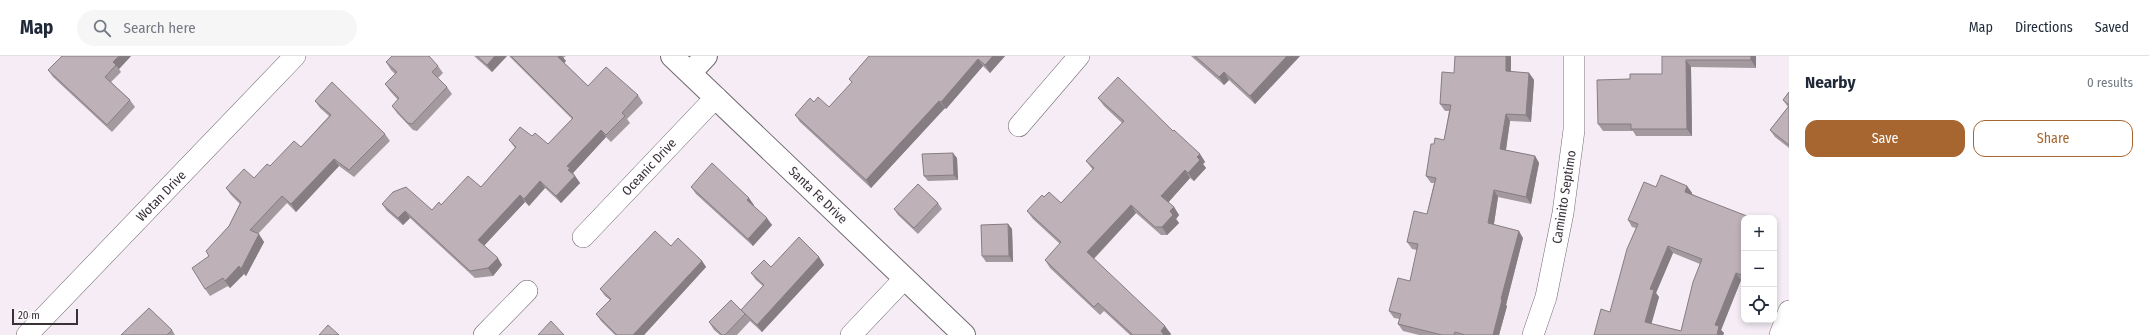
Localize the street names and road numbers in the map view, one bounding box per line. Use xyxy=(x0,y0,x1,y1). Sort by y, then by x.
street label: Oceanic Drive xyxy=(619,135,679,199)
street label: Caminito Septimo xyxy=(1549,149,1579,245)
street label: Santa Fe Drive xyxy=(786,163,850,227)
street label: Wotan Drive xyxy=(133,168,189,224)

